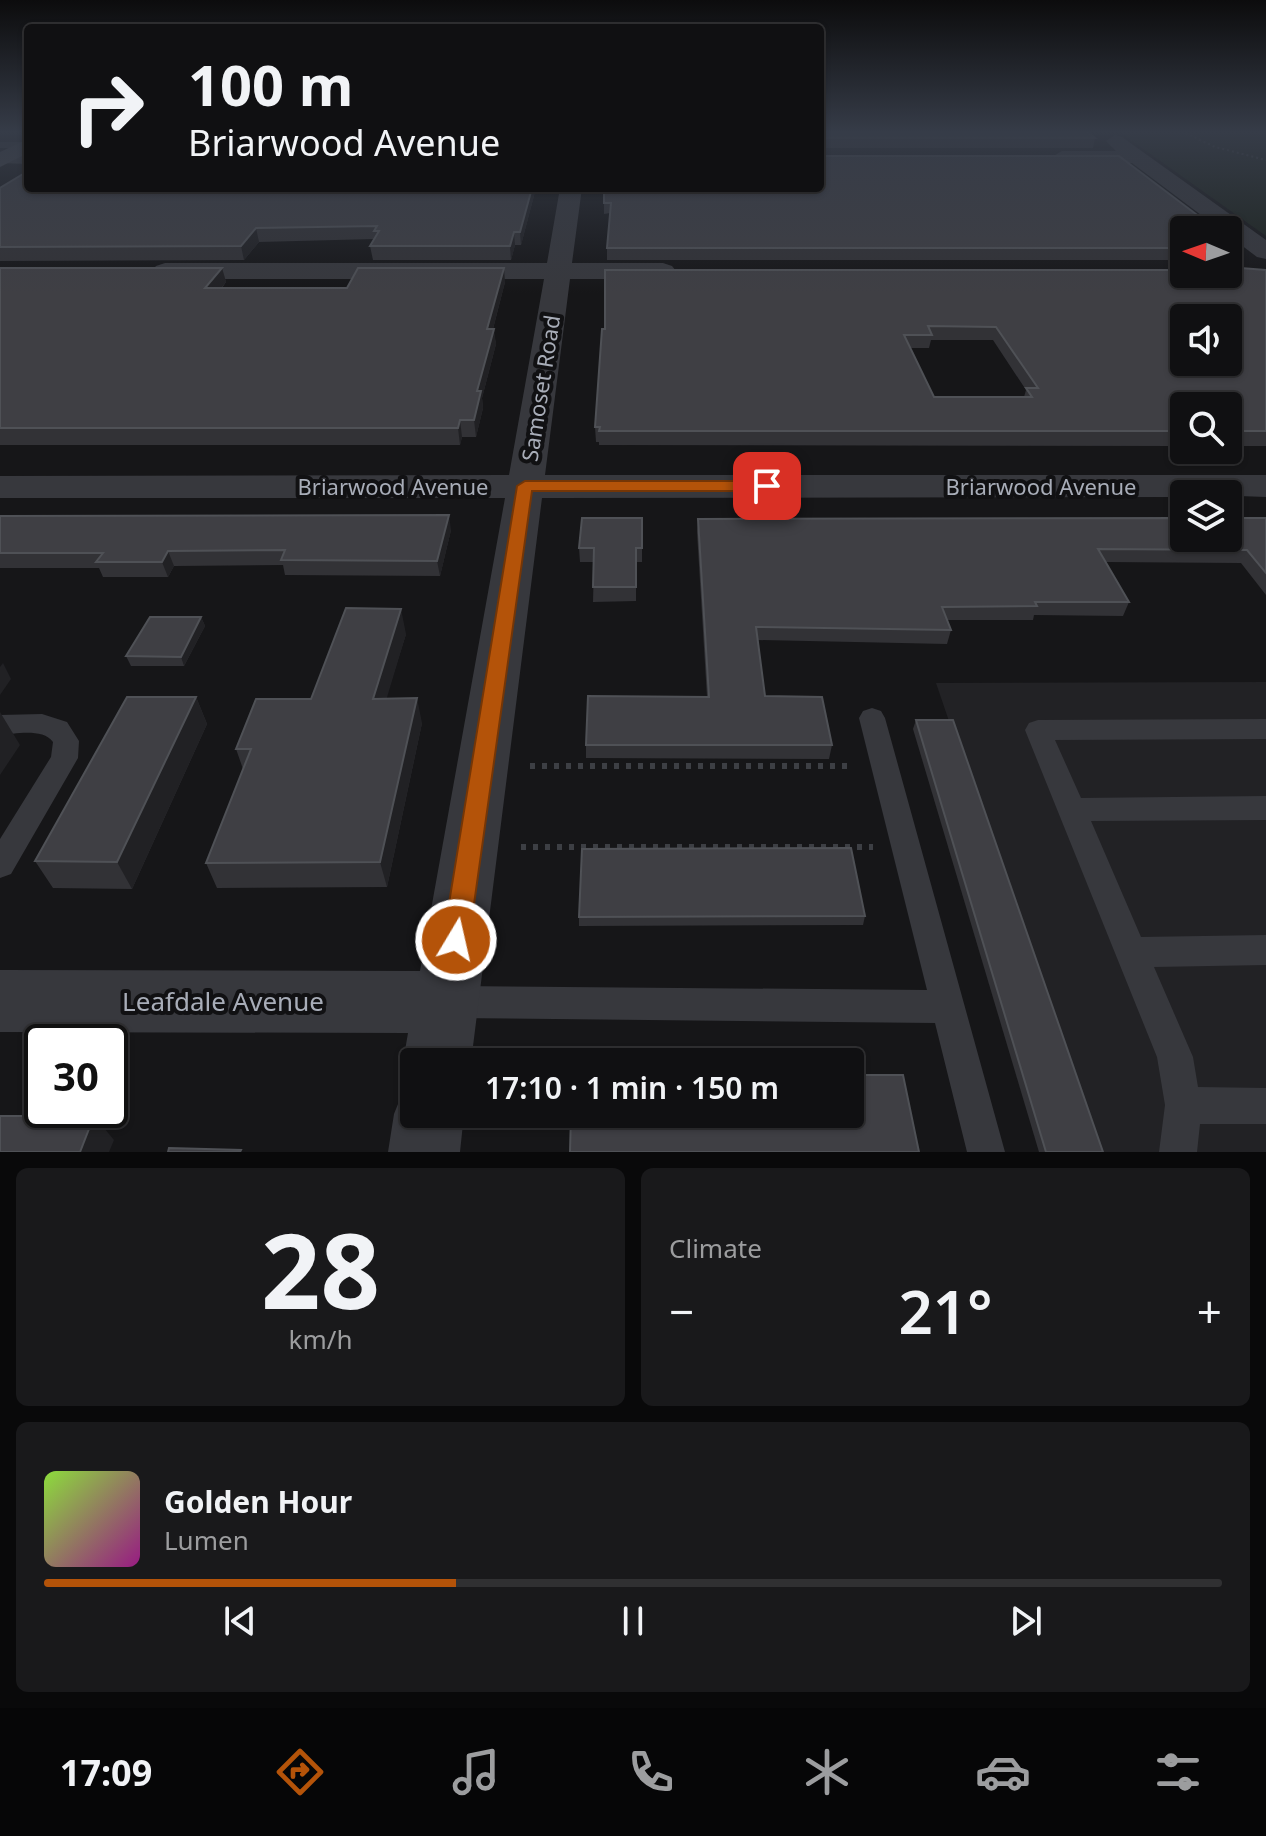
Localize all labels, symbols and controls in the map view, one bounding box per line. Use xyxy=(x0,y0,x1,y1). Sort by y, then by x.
text: 100 m xyxy=(188,46,353,122)
icon: right xyxy=(56,56,160,160)
text: Briarwood Avenue xyxy=(188,118,500,167)
north arrow xyxy=(1170,216,1242,288)
map controls xyxy=(1170,216,1242,552)
button: sound xyxy=(1170,304,1242,376)
street label: Samoset Road xyxy=(514,313,566,463)
button: search xyxy=(1170,392,1242,464)
pin xyxy=(733,452,801,520)
icon: arrive xyxy=(745,464,789,508)
street label: Briarwood Avenue xyxy=(298,471,488,501)
street label: Briarwood Avenue xyxy=(946,471,1136,501)
button: layers xyxy=(1170,480,1242,552)
position arrow xyxy=(414,898,498,982)
street label: Leafdale Avenue xyxy=(122,983,324,1019)
speed limit sign: 30 xyxy=(24,1024,128,1128)
text: 17:10 · 1 min · 150 m xyxy=(485,1067,779,1108)
text: 28 xyxy=(261,1198,380,1339)
text: Climate xyxy=(669,1230,762,1266)
text: 21° xyxy=(898,1270,993,1352)
text: − xyxy=(669,1281,694,1341)
text: + xyxy=(1197,1281,1222,1341)
text: km/h xyxy=(289,1321,352,1357)
text: Golden Hour xyxy=(164,1481,352,1522)
text: Lumen xyxy=(164,1522,249,1558)
icon: previous xyxy=(218,1599,262,1643)
icon: pause xyxy=(611,1599,655,1643)
icon: next xyxy=(1004,1599,1048,1643)
icon: directions xyxy=(272,1744,328,1800)
icon: music xyxy=(448,1744,504,1800)
icon: phone xyxy=(623,1744,679,1800)
icon: climate xyxy=(799,1744,855,1800)
icon: car xyxy=(975,1744,1031,1800)
icon: filters xyxy=(1150,1744,1206,1800)
text: 17:09 xyxy=(60,1748,152,1797)

